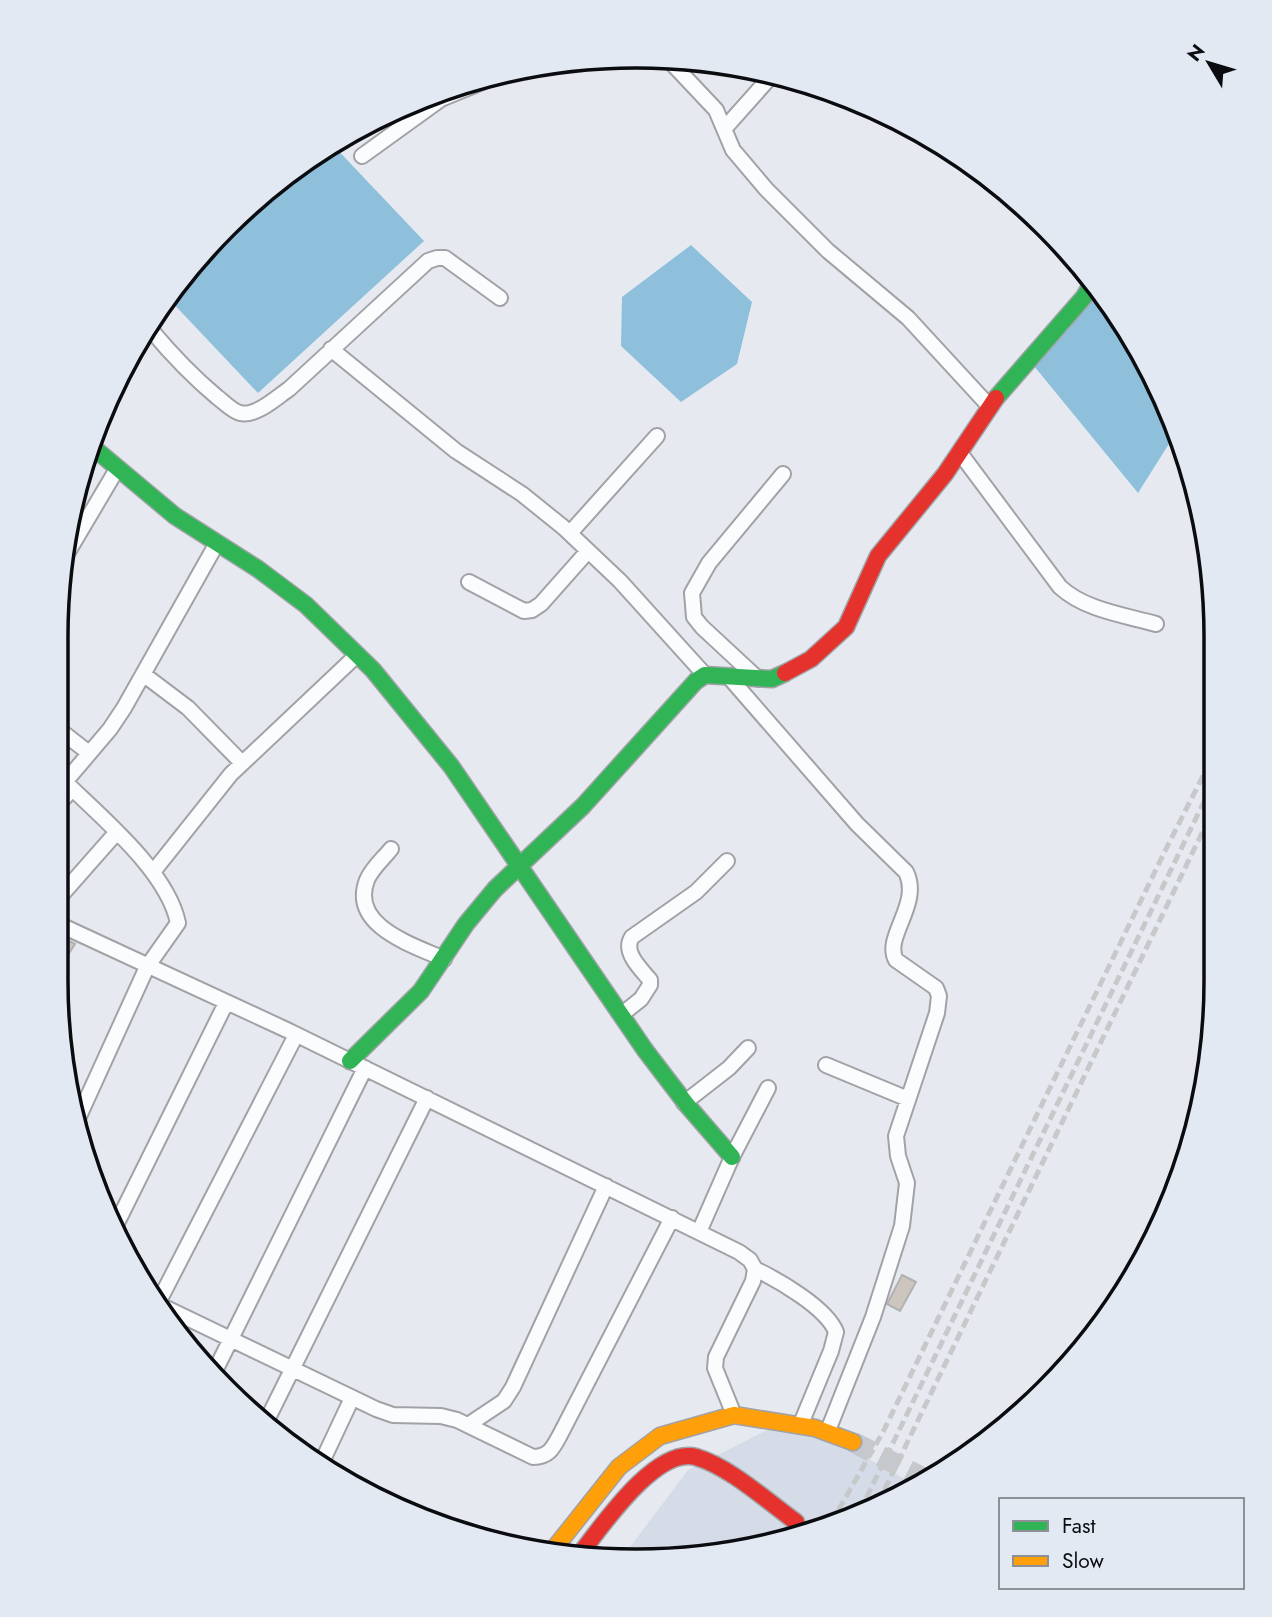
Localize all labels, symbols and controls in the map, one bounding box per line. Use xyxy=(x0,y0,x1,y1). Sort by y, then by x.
north arrow xyxy=(1174,28,1244,98)
text: N xyxy=(1181,39,1211,67)
legend xyxy=(999,1498,1244,1589)
text: Fast xyxy=(1062,1511,1095,1541)
text: Slow xyxy=(1062,1546,1104,1576)

